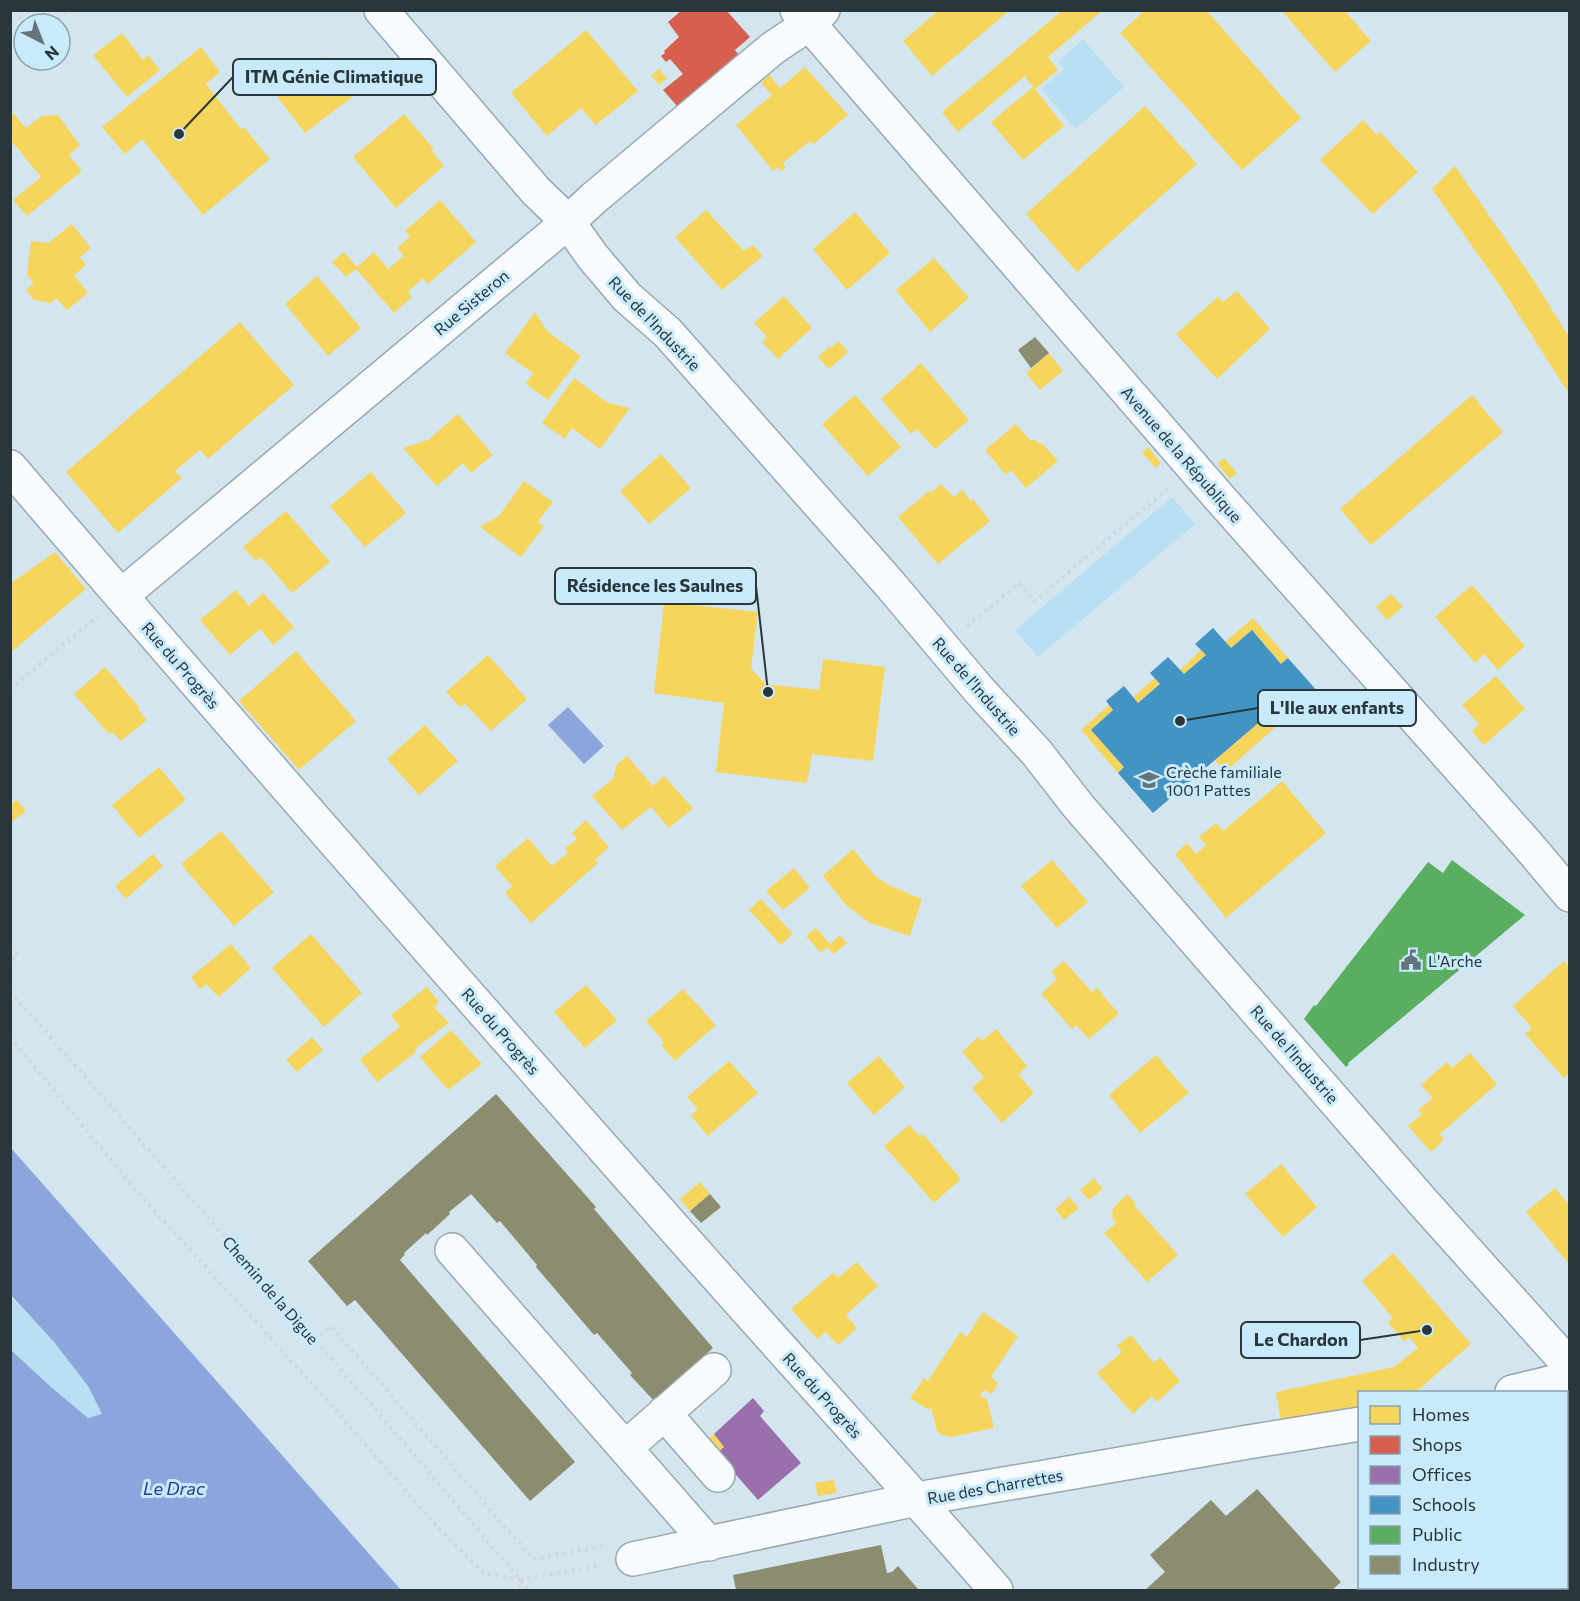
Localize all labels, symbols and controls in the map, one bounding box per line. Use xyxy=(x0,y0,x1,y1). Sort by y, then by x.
north arrow xyxy=(12,12,72,72)
text: N xyxy=(42,42,63,65)
callout: ITM Génie Climatique xyxy=(233,59,436,95)
text: ITM Génie Climatique xyxy=(245,65,423,87)
street label: Rue Sisteron xyxy=(430,265,512,339)
street label: Rue de l'Industrie xyxy=(605,272,705,374)
street label: Avenue de la République xyxy=(1118,382,1246,526)
callout: Résidence les Saulnes xyxy=(555,568,756,604)
text: Résidence les Saulnes xyxy=(567,574,743,596)
street label: Rue du Progrès xyxy=(138,618,224,712)
street label: Rue de l'Industrie xyxy=(929,633,1025,739)
callout: L'Ile aux enfants xyxy=(1258,690,1416,726)
text: L'Ile aux enfants xyxy=(1270,696,1404,718)
place label: Crèche familiale 1001 Pattes xyxy=(1166,762,1282,799)
school or university icon: Crèche familiale 1001 Pattes xyxy=(1137,768,1161,792)
public building icon: L'Arche xyxy=(1399,948,1423,972)
place label: L'Arche xyxy=(1428,951,1482,970)
street label: Rue du Progrès xyxy=(458,984,544,1078)
street label: Rue de l'Industrie xyxy=(1247,1001,1343,1107)
street label: Chemin de la Digue xyxy=(219,1232,323,1348)
callout: Le Chardon xyxy=(1241,1322,1360,1358)
text: Le Chardon xyxy=(1254,1328,1348,1350)
street label: Rue du Progrès xyxy=(780,1348,866,1442)
legend xyxy=(1358,1391,1568,1589)
text: Homes xyxy=(1412,1403,1470,1425)
text: Shops xyxy=(1412,1433,1462,1455)
text: Offices xyxy=(1412,1463,1472,1485)
street label: Rue des Charrettes xyxy=(926,1465,1064,1507)
water label: Le Drac xyxy=(143,1477,205,1499)
text: Schools xyxy=(1412,1493,1476,1515)
text: Public xyxy=(1412,1523,1462,1545)
text: Industry xyxy=(1412,1553,1480,1575)

